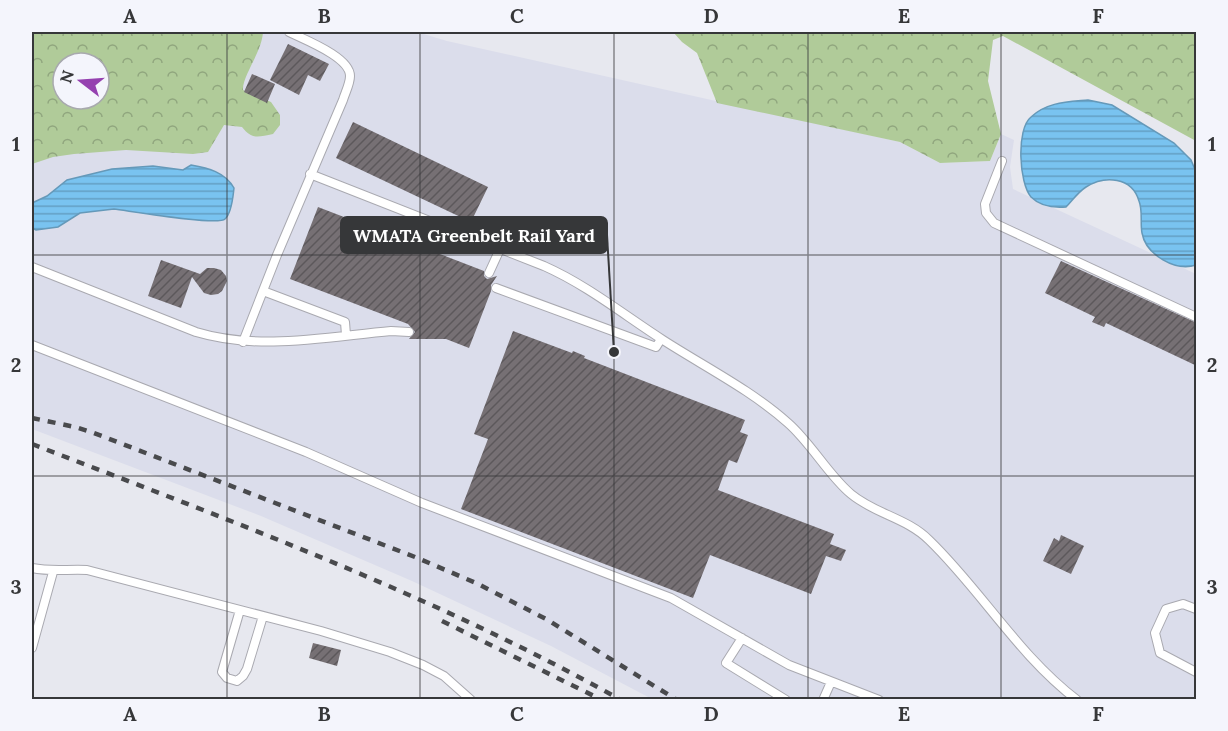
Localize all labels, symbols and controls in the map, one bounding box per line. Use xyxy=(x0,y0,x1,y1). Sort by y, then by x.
text: A xyxy=(123,3,137,28)
text: B xyxy=(317,3,331,28)
text: C xyxy=(510,3,524,28)
text: D xyxy=(703,3,719,28)
text: E xyxy=(898,3,910,28)
text: F xyxy=(1092,3,1104,28)
north arrow xyxy=(51,51,111,111)
text: N xyxy=(55,68,78,85)
text: 1 xyxy=(12,131,20,156)
text: 1 xyxy=(1208,131,1216,156)
callout: WMATA Greenbelt Rail Yard xyxy=(341,217,607,253)
text: WMATA Greenbelt Rail Yard xyxy=(353,224,595,247)
text: 2 xyxy=(11,352,21,377)
text: 2 xyxy=(1207,352,1217,377)
text: 3 xyxy=(10,574,22,599)
text: 3 xyxy=(1206,574,1218,599)
text: A xyxy=(123,701,137,726)
text: B xyxy=(317,701,331,726)
text: C xyxy=(510,701,524,726)
text: D xyxy=(703,701,719,726)
text: E xyxy=(898,701,910,726)
text: F xyxy=(1092,701,1104,726)

